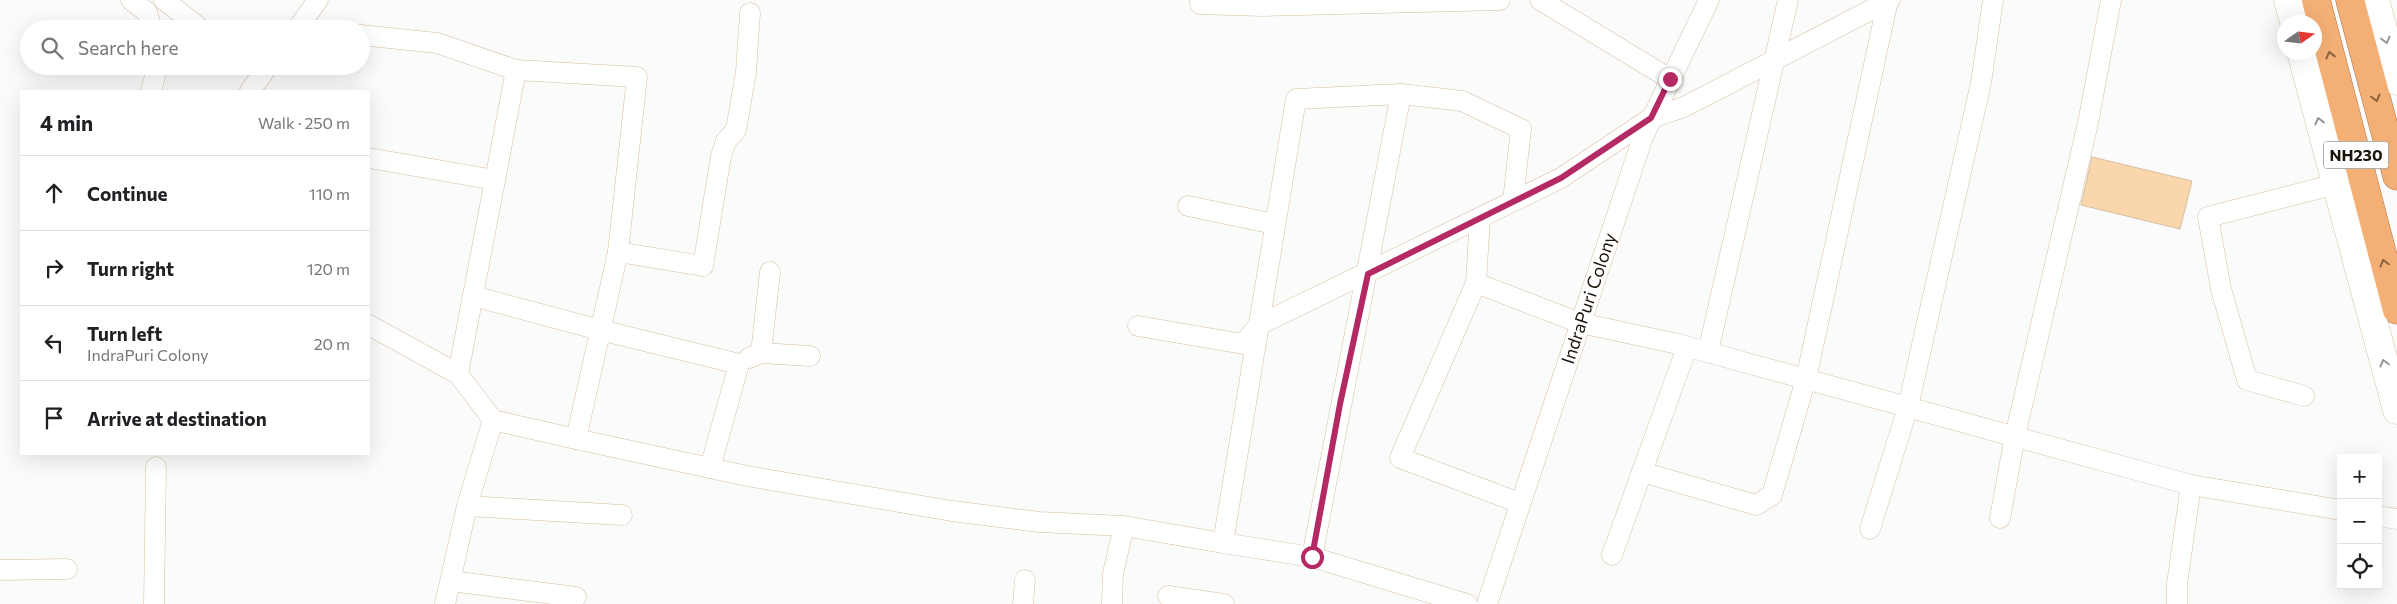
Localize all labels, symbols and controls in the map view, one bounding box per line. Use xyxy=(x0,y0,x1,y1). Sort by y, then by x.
north arrow xyxy=(2277,15,2322,60)
search box xyxy=(20,20,370,75)
icon: search xyxy=(38,34,66,62)
text: Search here xyxy=(78,36,178,59)
one-way arrow xyxy=(2380,36,2391,45)
one-way arrow xyxy=(2325,50,2336,59)
route end xyxy=(1659,68,1682,91)
one-way arrow xyxy=(2370,93,2381,102)
text: 4 min xyxy=(40,110,93,135)
text: Walk · 250 m xyxy=(258,113,350,132)
one-way arrow xyxy=(2314,117,2325,126)
road number: NH230 xyxy=(2324,142,2388,168)
icon: ahead xyxy=(40,179,68,207)
text: Continue xyxy=(87,182,167,205)
text: 110 m xyxy=(309,184,350,203)
street label: IndraPuri Colony xyxy=(1556,230,1620,367)
icon: right xyxy=(40,254,68,282)
text: Turn right xyxy=(87,257,174,280)
one-way arrow xyxy=(2379,258,2390,267)
text: 120 m xyxy=(307,259,350,278)
text: Turn left xyxy=(87,322,162,345)
icon: left xyxy=(40,329,68,357)
text: 20 m xyxy=(314,334,350,353)
text: IndraPuri Colony xyxy=(87,345,208,364)
one-way arrow xyxy=(2380,359,2390,367)
icon: arrive xyxy=(40,404,68,432)
text: Arrive at destination xyxy=(87,407,267,430)
map controls xyxy=(2337,454,2382,589)
button: + xyxy=(2337,454,2382,499)
button: − xyxy=(2337,499,2382,544)
button: locate xyxy=(2337,544,2382,589)
route start xyxy=(1301,546,1324,569)

